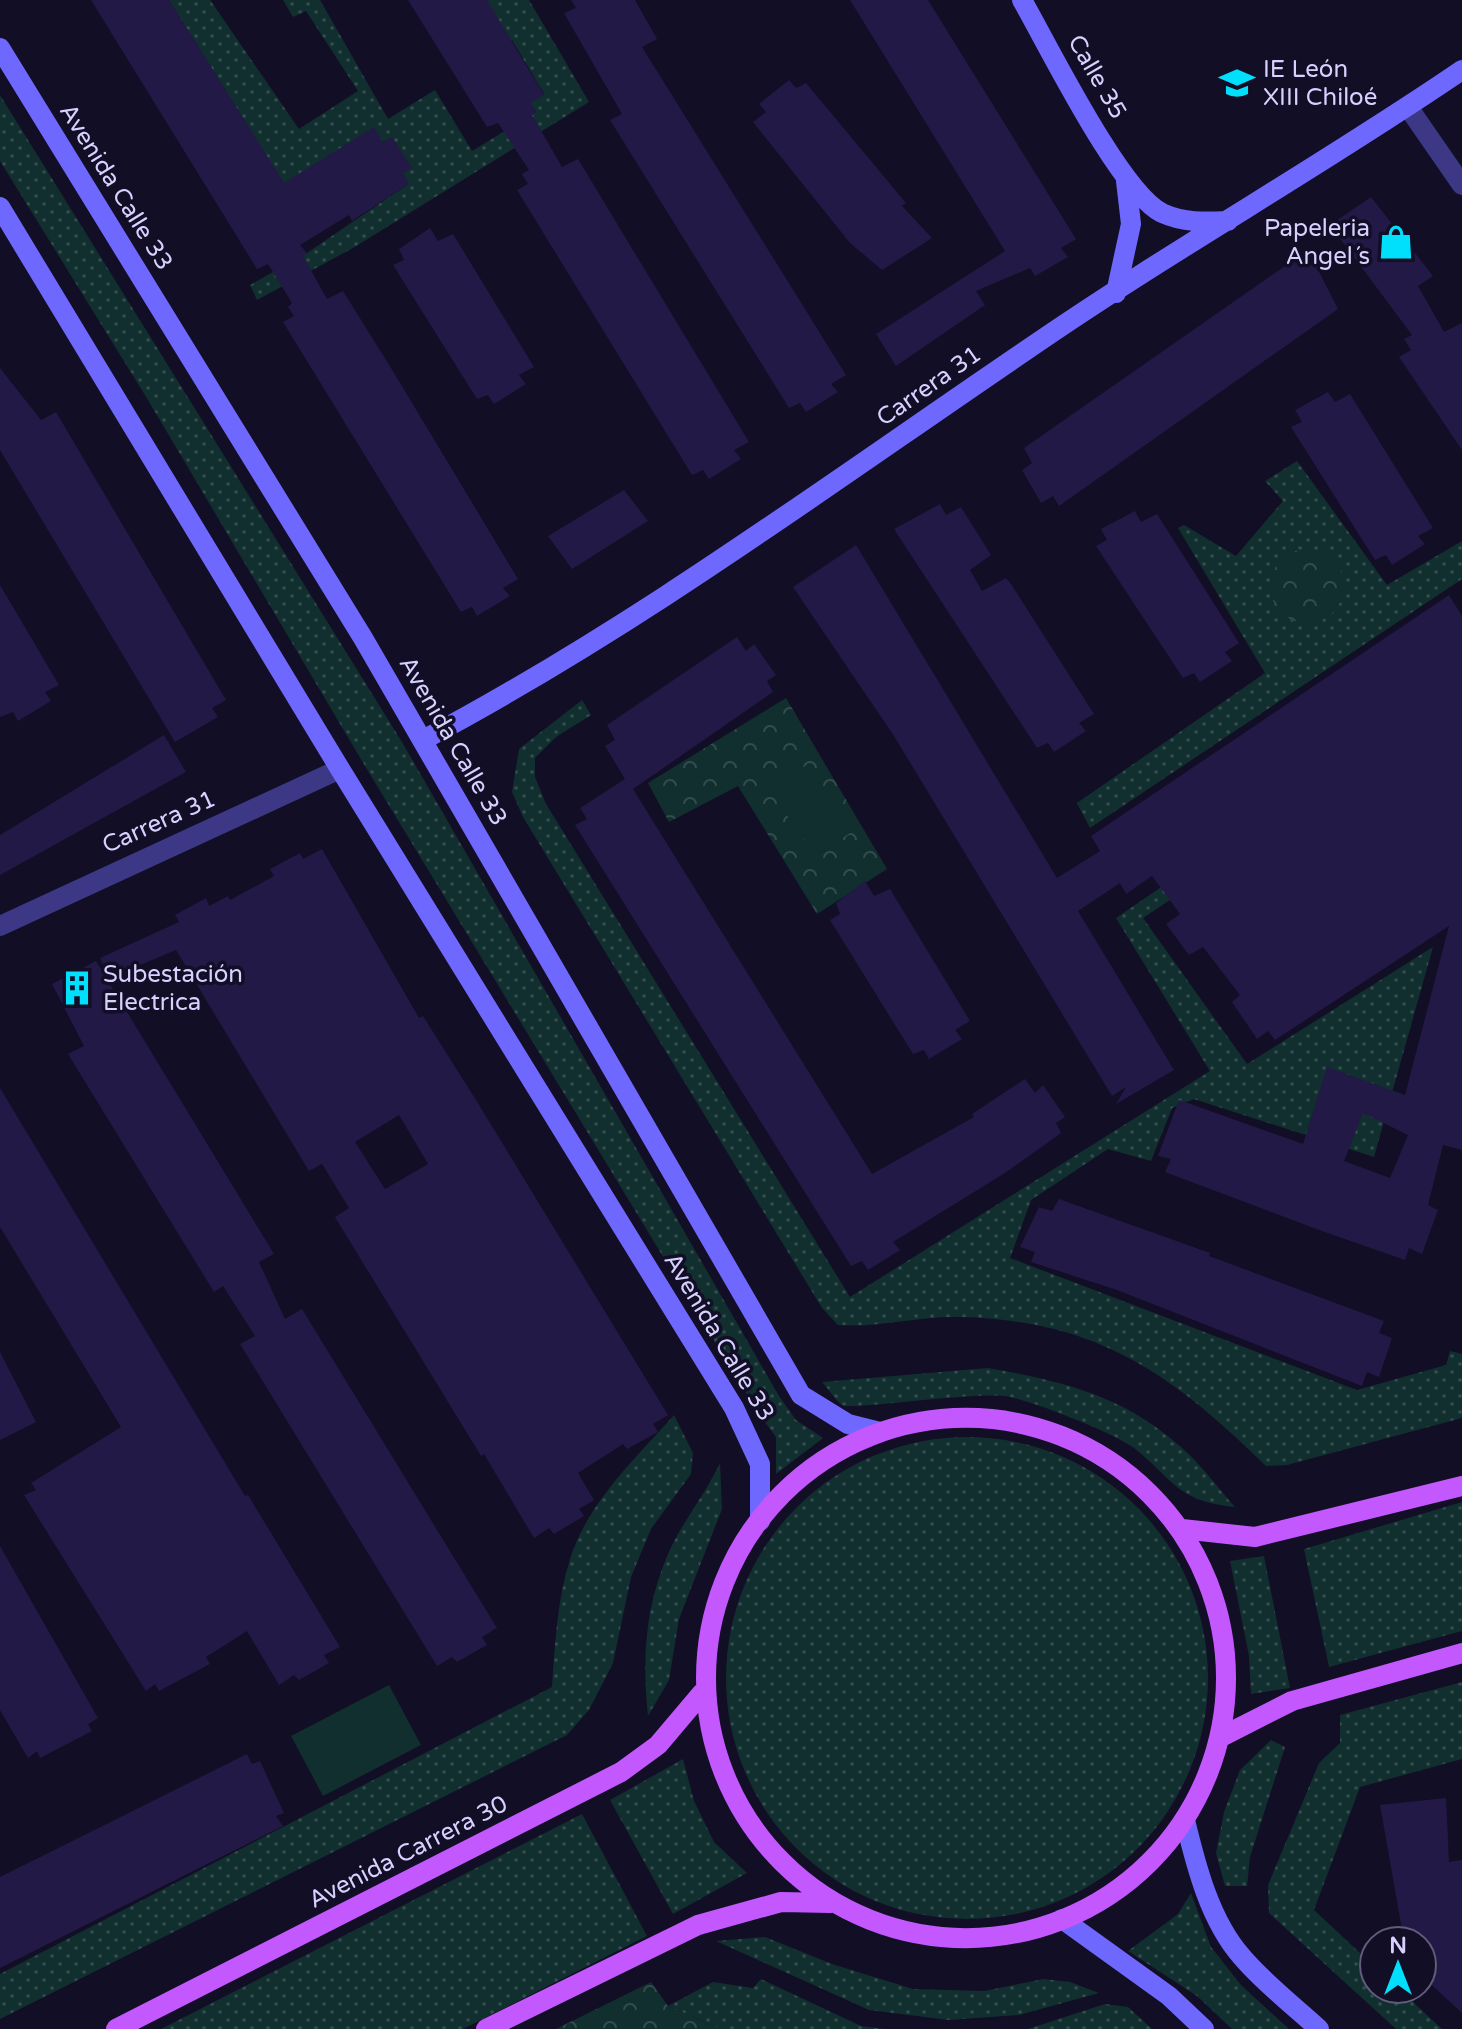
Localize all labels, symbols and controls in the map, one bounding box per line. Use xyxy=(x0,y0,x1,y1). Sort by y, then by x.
street label: Calle 35 xyxy=(1061,30,1133,124)
place label: IE León XIII Chiloé xyxy=(1263,55,1377,112)
school or university icon: IE León XIII Chiloé xyxy=(1218,64,1256,102)
street label: Avenida Calle 33 xyxy=(53,98,179,276)
place label: Papeleria Angel´s xyxy=(1264,214,1370,271)
shop icon: Papeleria Angel´s xyxy=(1377,223,1415,261)
street label: Carrera 31 xyxy=(871,339,987,433)
street label: Avenida Calle 33 xyxy=(393,651,513,831)
street label: Carrera 31 xyxy=(98,784,220,860)
place label: Subestación Electrica xyxy=(103,960,243,1017)
building icon: Subestación Electrica xyxy=(58,969,96,1007)
street label: Avenida Calle 33 xyxy=(657,1248,781,1426)
street label: Avenida Carrera 30 xyxy=(304,1789,512,1915)
north arrow xyxy=(1358,1925,1438,2005)
text: N xyxy=(1389,1933,1407,1959)

